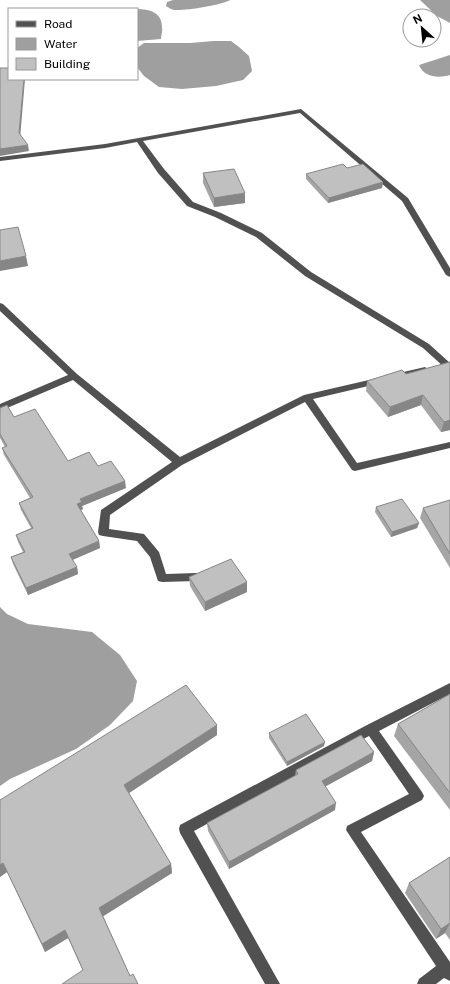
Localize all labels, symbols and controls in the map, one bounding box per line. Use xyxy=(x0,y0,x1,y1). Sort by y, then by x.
legend xyxy=(8,8,138,80)
north arrow xyxy=(402,8,442,48)
text: N xyxy=(411,12,424,26)
text: Road xyxy=(44,17,72,31)
text: Water xyxy=(44,37,78,51)
text: Building xyxy=(44,57,90,71)

